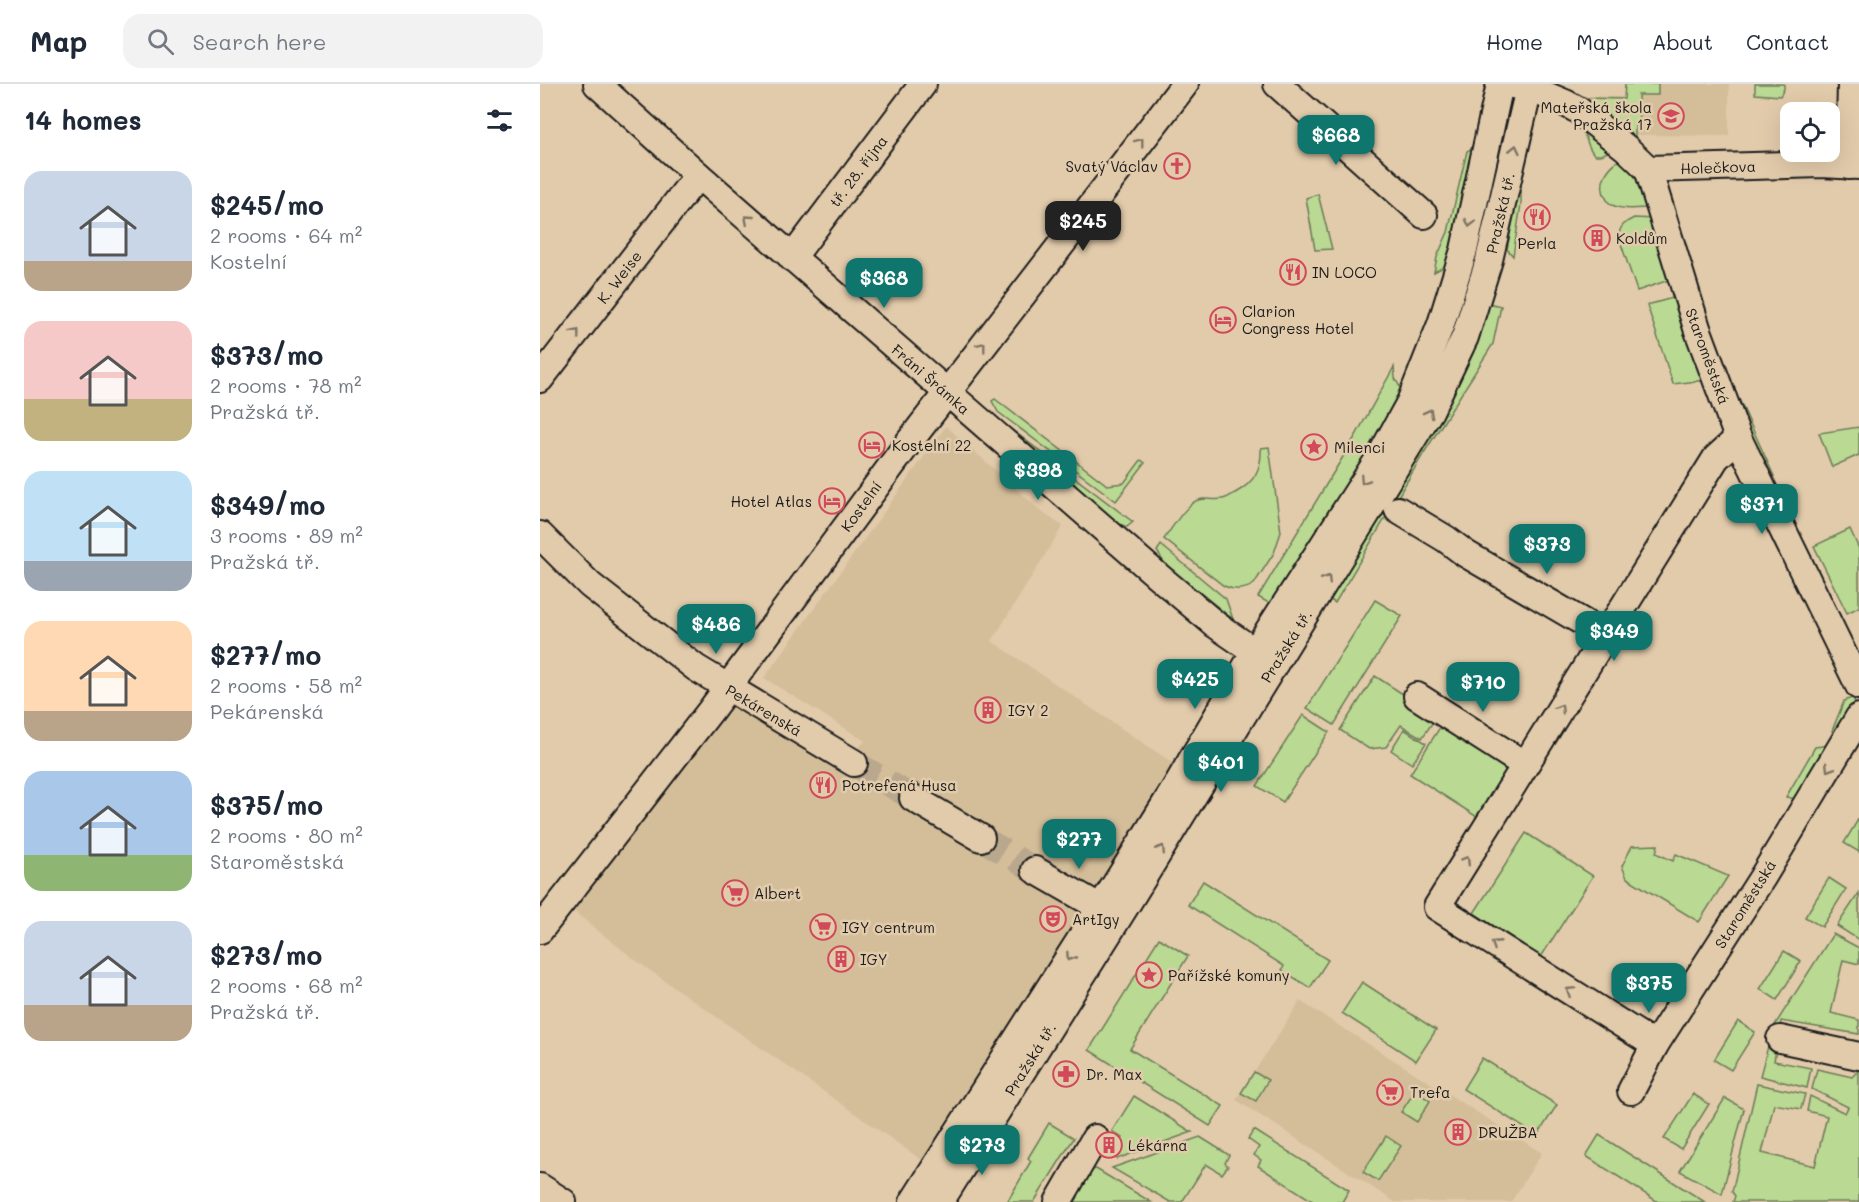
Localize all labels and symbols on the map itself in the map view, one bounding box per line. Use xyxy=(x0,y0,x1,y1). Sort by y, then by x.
place label: Mateřská škola Pražská 17 xyxy=(1541,97,1652,134)
school or university icon: Mateřská škola Pražská 17 xyxy=(1656,101,1686,131)
pin: $668 xyxy=(1300,115,1372,166)
street label: tř. 28. října xyxy=(824,131,892,211)
one-way arrow xyxy=(1132,138,1143,149)
one-way arrow xyxy=(1508,144,1521,154)
church icon: Svatý Václav xyxy=(1162,151,1192,181)
place label: Svatý Václav xyxy=(1065,156,1158,176)
street label: Holečkova xyxy=(1680,156,1756,178)
street label: Pražská tř. xyxy=(1481,171,1519,255)
pin: $245 xyxy=(1047,201,1119,252)
restaurant icon: Perla xyxy=(1522,202,1552,232)
one-way arrow xyxy=(744,215,755,226)
one-way arrow xyxy=(1464,218,1477,228)
building icon: Koldům xyxy=(1582,223,1612,253)
place label: Koldům xyxy=(1616,228,1667,248)
place label: Perla xyxy=(1517,233,1557,253)
street label: K. Weise xyxy=(592,246,646,308)
restaurant icon: IN LOCO xyxy=(1278,257,1308,287)
pin: $368 xyxy=(848,258,920,309)
place label: IN LOCO xyxy=(1312,262,1377,282)
place label: Clarion Congress Hotel xyxy=(1242,301,1354,338)
hotel icon: Clarion Congress Hotel xyxy=(1208,305,1238,335)
street label: Staroměstská xyxy=(1681,305,1735,407)
one-way arrow xyxy=(568,328,579,339)
street label: Fráni Šrámka xyxy=(888,339,974,419)
one-way arrow xyxy=(975,342,986,353)
one-way arrow xyxy=(1422,409,1433,419)
hotel icon: Kostelní 22 xyxy=(857,430,887,460)
place icon: Milenci xyxy=(1299,432,1329,462)
place label: Kostelní 22 xyxy=(892,435,971,455)
place label: Milenci xyxy=(1334,437,1385,457)
pin: $398 xyxy=(1002,450,1074,501)
one-way arrow xyxy=(1360,474,1372,484)
street label: Kostelní xyxy=(836,477,886,535)
pin: $371 xyxy=(1726,484,1798,535)
hotel icon: Hotel Atlas xyxy=(817,486,847,516)
place label: Hotel Atlas xyxy=(731,491,812,511)
pin: $373 xyxy=(1511,524,1583,575)
one-way arrow xyxy=(1320,575,1331,586)
pin: $486 xyxy=(680,604,752,655)
street label: Pražská tř. xyxy=(1256,606,1316,686)
pin: $349 xyxy=(1578,611,1650,662)
pin: $425 xyxy=(1159,659,1231,710)
pin: $710 xyxy=(1447,662,1519,713)
street label: Pekárenská xyxy=(722,679,806,741)
building icon: IGY 2 xyxy=(973,695,1003,725)
place label: IGY 2 xyxy=(1008,700,1049,720)
one-way arrow xyxy=(1553,704,1565,714)
pin: $401 xyxy=(1185,742,1257,793)
one-way arrow xyxy=(1824,762,1836,772)
restaurant icon: Potrefená Husa xyxy=(808,770,838,800)
place label: Potrefená Husa xyxy=(842,775,957,795)
pin: $277 xyxy=(1043,819,1115,870)
one-way arrow xyxy=(1153,845,1165,855)
one-way arrow xyxy=(1458,856,1470,866)
street label: Staroměstská xyxy=(1710,856,1780,952)
supermarket icon: Albert xyxy=(720,878,750,908)
place label: Albert xyxy=(754,883,801,903)
theatre icon: ArtIgy xyxy=(1038,904,1068,934)
place label: ArtIgy xyxy=(1072,909,1120,929)
supermarket icon: IGY centrum xyxy=(808,912,838,942)
place label: IGY centrum xyxy=(842,917,935,937)
one-way arrow xyxy=(1491,940,1502,951)
building icon: IGY xyxy=(826,944,856,974)
place label: IGY xyxy=(860,949,888,969)
one-way arrow xyxy=(1065,951,1077,961)
place icon: Pařížské komuny xyxy=(1134,960,1164,990)
pin: $375 xyxy=(1613,963,1685,1014)
place label: Pařížské komuny xyxy=(1168,965,1290,985)
one-way arrow xyxy=(1566,987,1576,999)
street label: Pražská tř. xyxy=(1000,1019,1060,1099)
pharmacy icon: Dr. Max xyxy=(1051,1059,1081,1089)
place label: Dr. Max xyxy=(1086,1064,1142,1084)
supermarket icon: Trefa xyxy=(1375,1077,1405,1107)
place label: Trefa xyxy=(1410,1082,1450,1102)
building icon: DRUŽBA xyxy=(1443,1117,1473,1147)
place label: DRUŽBA xyxy=(1478,1122,1538,1142)
pin: $273 xyxy=(946,1125,1018,1176)
building icon: Lékárna xyxy=(1094,1130,1124,1160)
place label: Lékárna xyxy=(1128,1135,1188,1155)

